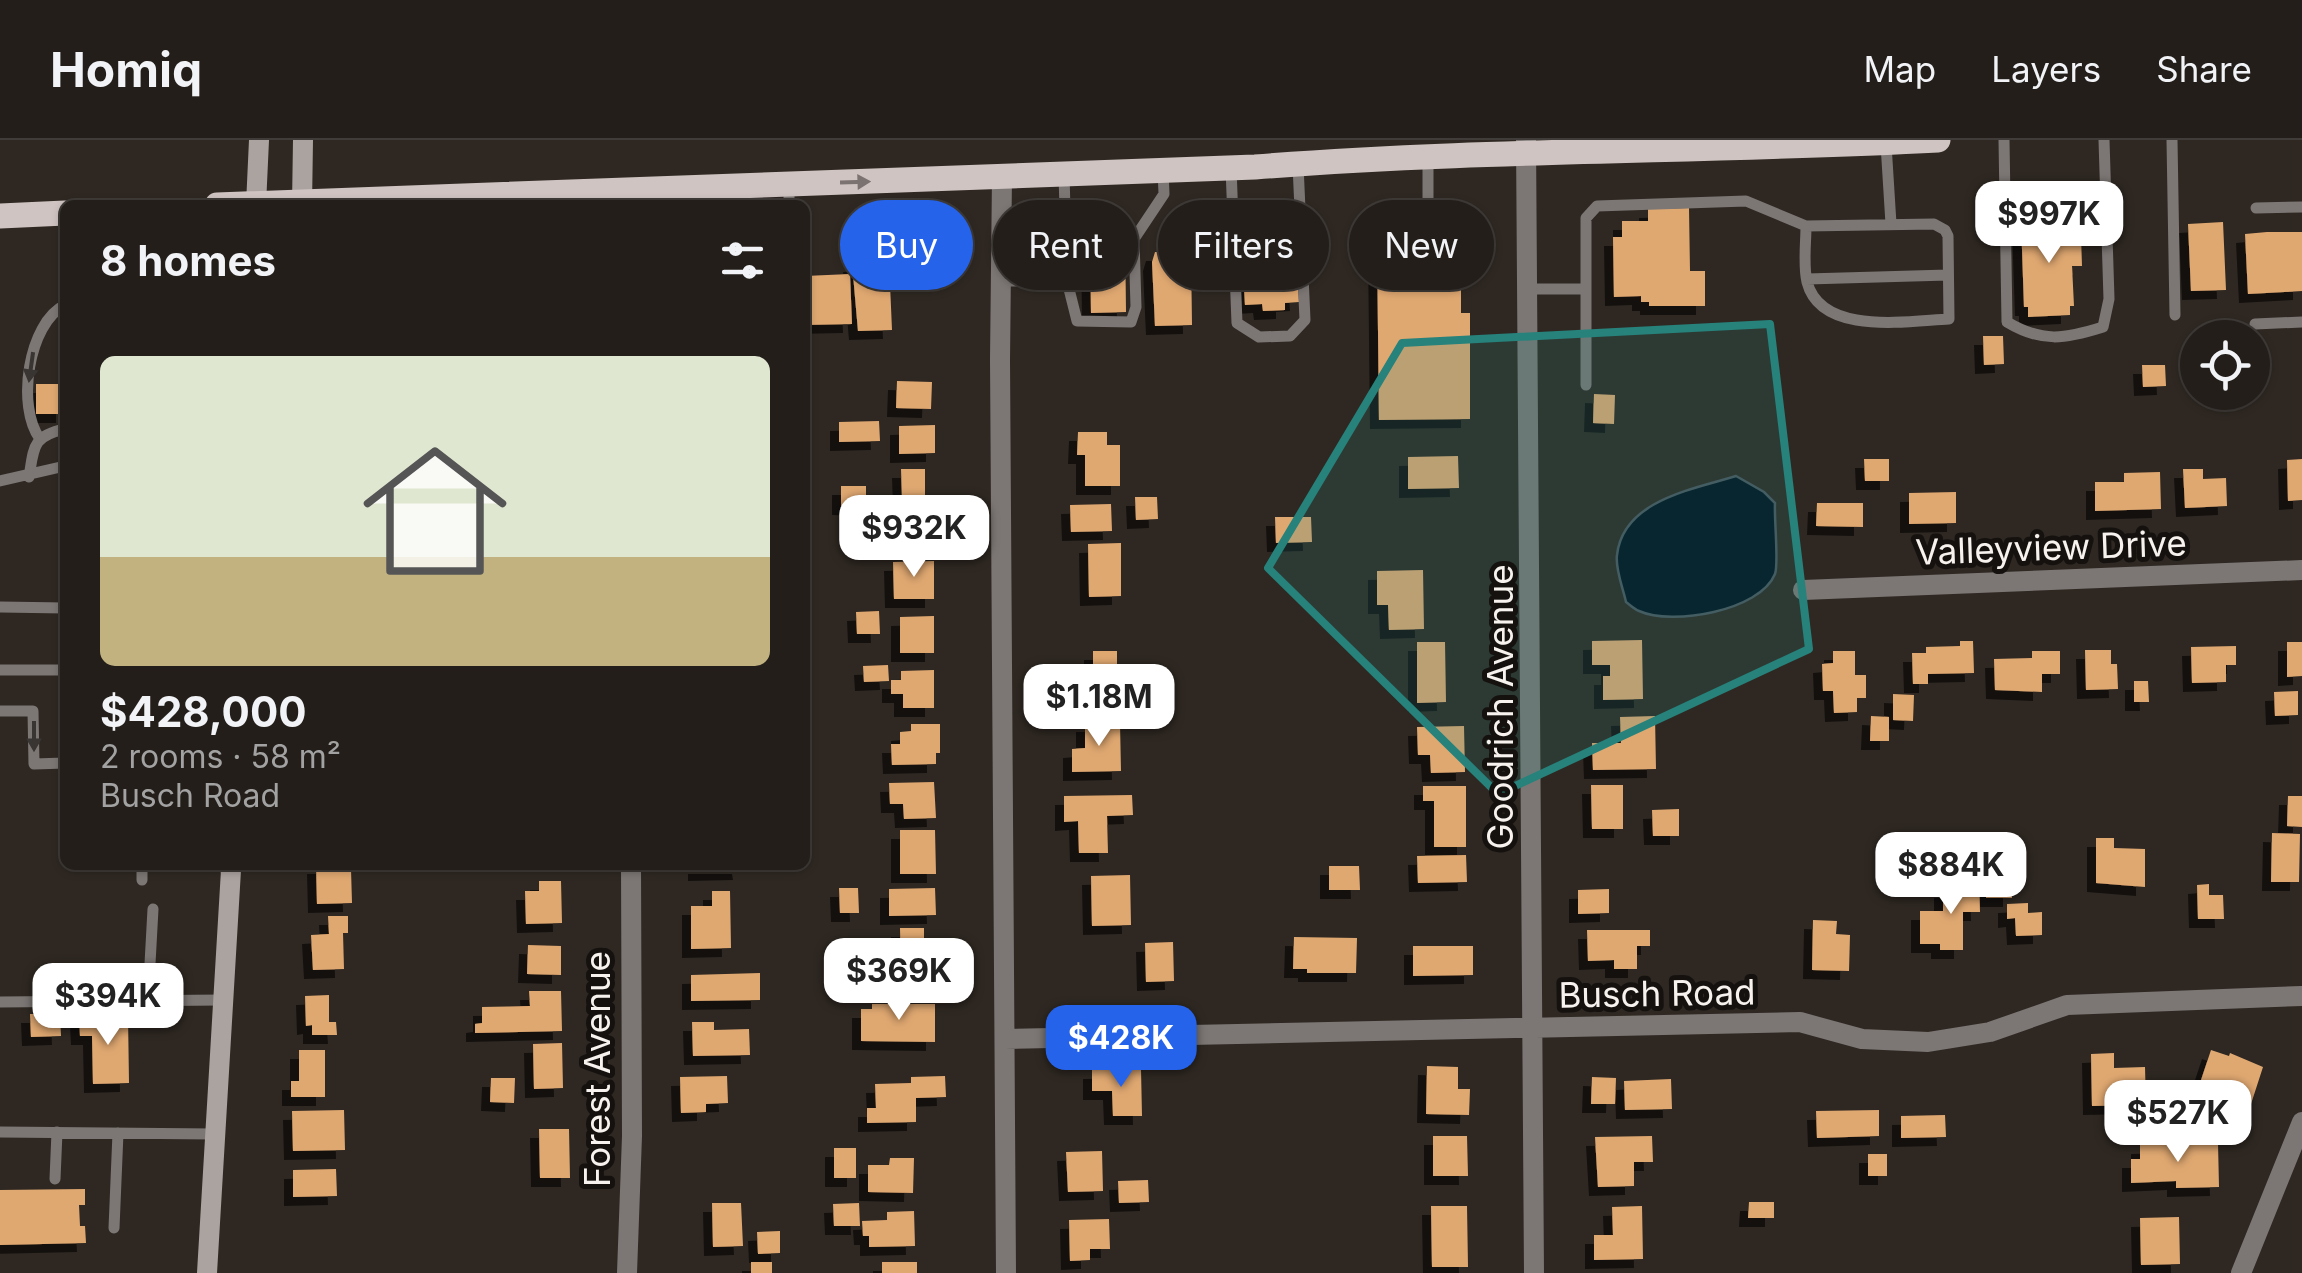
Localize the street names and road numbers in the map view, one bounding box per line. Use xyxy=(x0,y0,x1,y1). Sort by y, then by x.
street label: Valleyview Drive xyxy=(1915,521,2187,573)
street label: Goodrich Avenue xyxy=(1479,564,1521,850)
street label: Forest Avenue xyxy=(576,951,618,1187)
street label: Busch Road xyxy=(1558,970,1756,1016)

